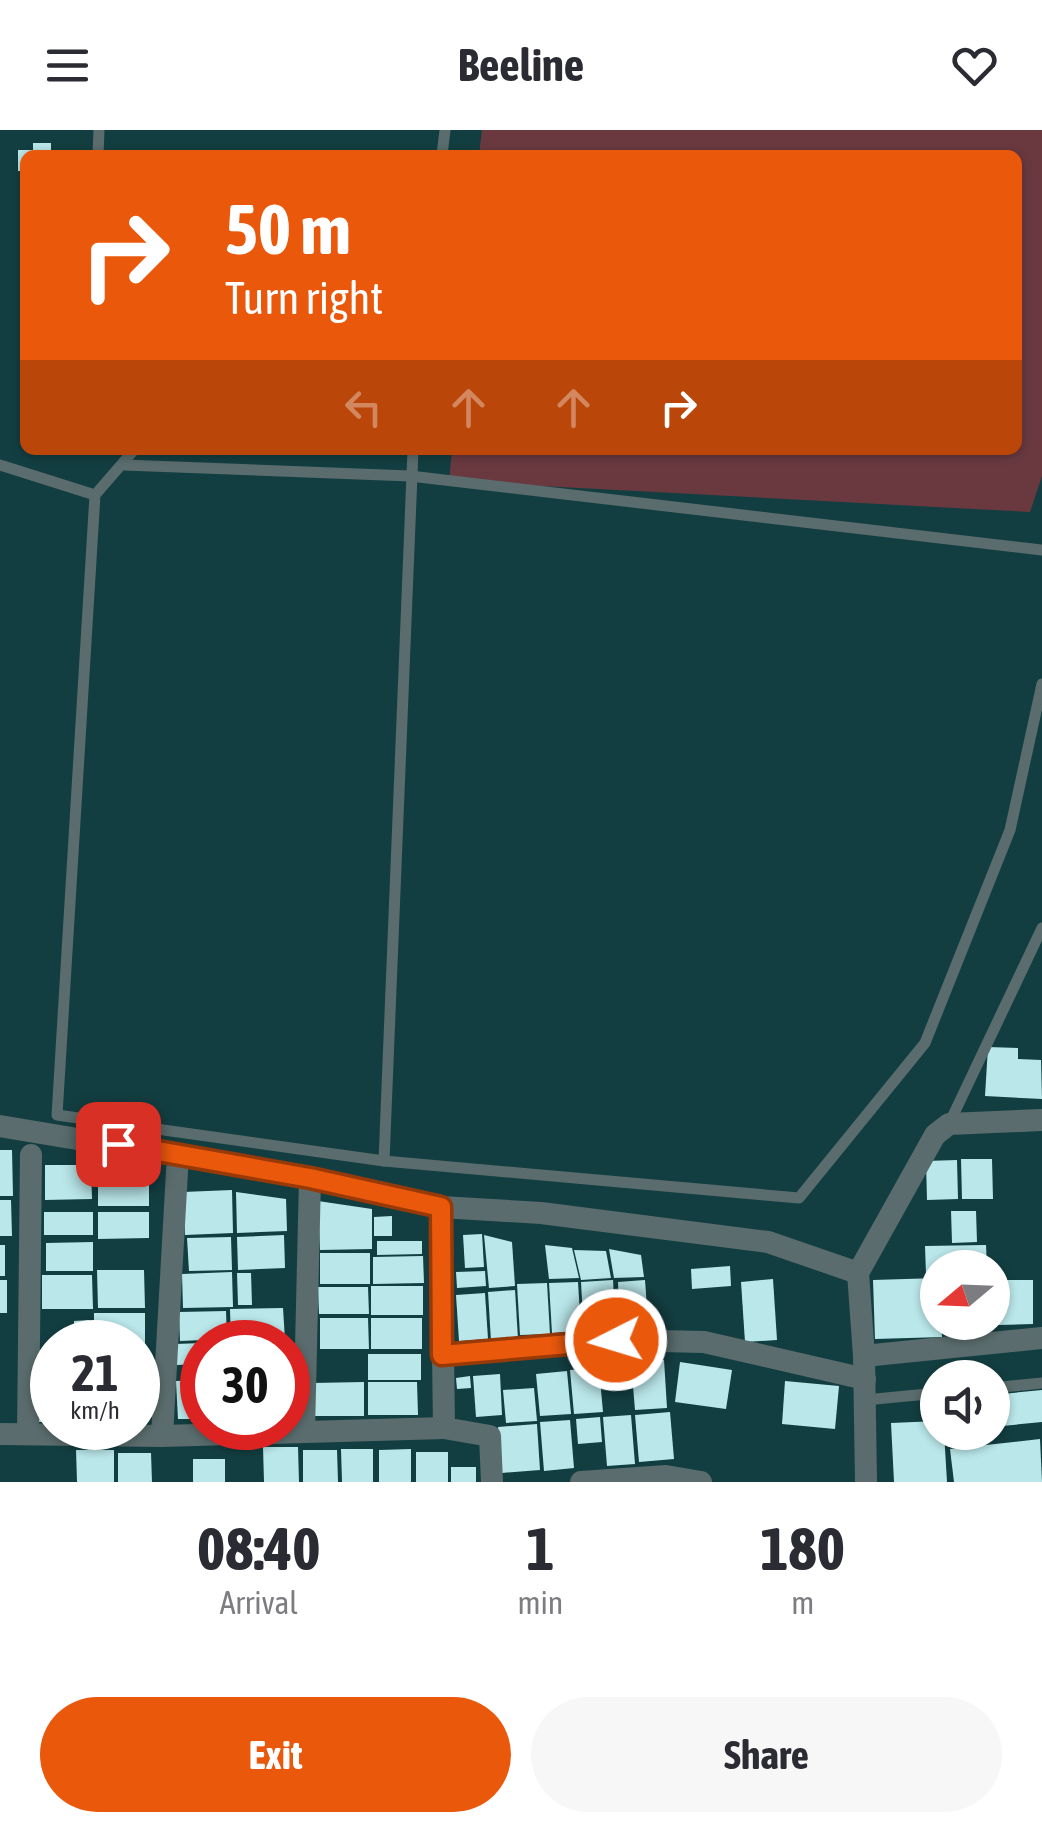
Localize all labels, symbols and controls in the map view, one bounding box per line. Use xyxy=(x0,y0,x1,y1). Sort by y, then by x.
icon: menu xyxy=(40,38,95,93)
icon: heart xyxy=(947,38,1002,93)
text: Beeline xyxy=(458,39,584,91)
text: 50 m xyxy=(225,189,351,269)
icon: right xyxy=(60,190,190,320)
text: Turn right xyxy=(225,272,383,324)
icon: left xyxy=(336,380,391,435)
icon: ahead xyxy=(441,380,496,435)
icon: ahead xyxy=(546,380,601,435)
icon: right xyxy=(651,380,706,435)
pin xyxy=(76,1102,161,1187)
icon: arrive xyxy=(91,1117,146,1172)
north arrow xyxy=(920,1250,1010,1340)
map controls xyxy=(920,1250,1010,1450)
position arrow xyxy=(564,1288,668,1392)
speed limit sign: 30 xyxy=(180,1320,310,1450)
text: 21 xyxy=(71,1344,118,1402)
button: sound xyxy=(920,1360,1010,1450)
text: km/h xyxy=(70,1396,120,1424)
text: 08:40 xyxy=(197,1514,320,1583)
text: 1 xyxy=(526,1514,555,1583)
text: 180 xyxy=(760,1514,845,1583)
text: Arrival xyxy=(220,1584,298,1621)
text: min xyxy=(517,1584,563,1621)
text: m xyxy=(791,1584,814,1621)
button: Exit xyxy=(40,1697,511,1812)
button: Share xyxy=(531,1697,1002,1812)

